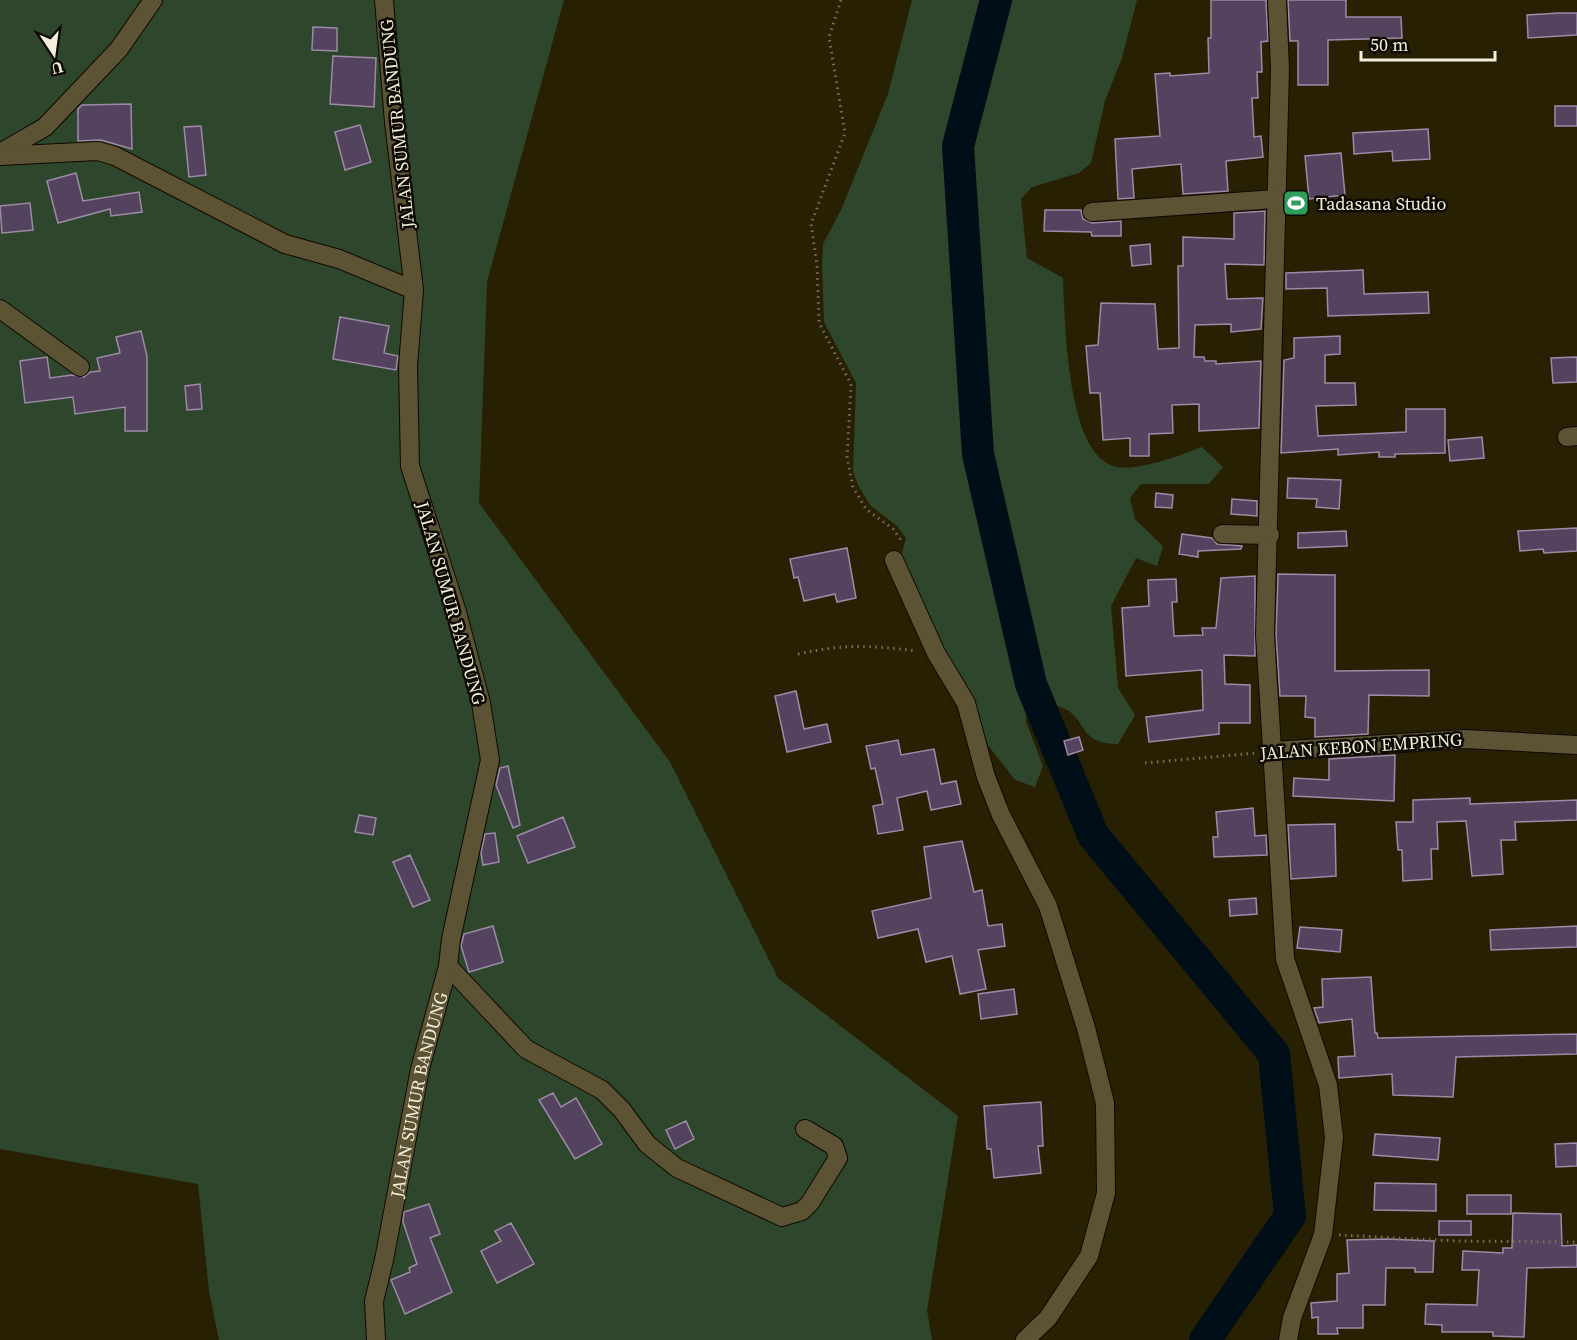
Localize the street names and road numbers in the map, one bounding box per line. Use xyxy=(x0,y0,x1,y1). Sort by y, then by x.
street label: JALAN SUMUR BANDUNG xyxy=(374,18,421,231)
street label: JALAN SUMUR BANDUNG xyxy=(410,498,492,707)
street label: JALAN KEBON EMPRING xyxy=(1258,726,1463,766)
street label: JALAN SUMUR BANDUNG xyxy=(383,989,453,1201)

